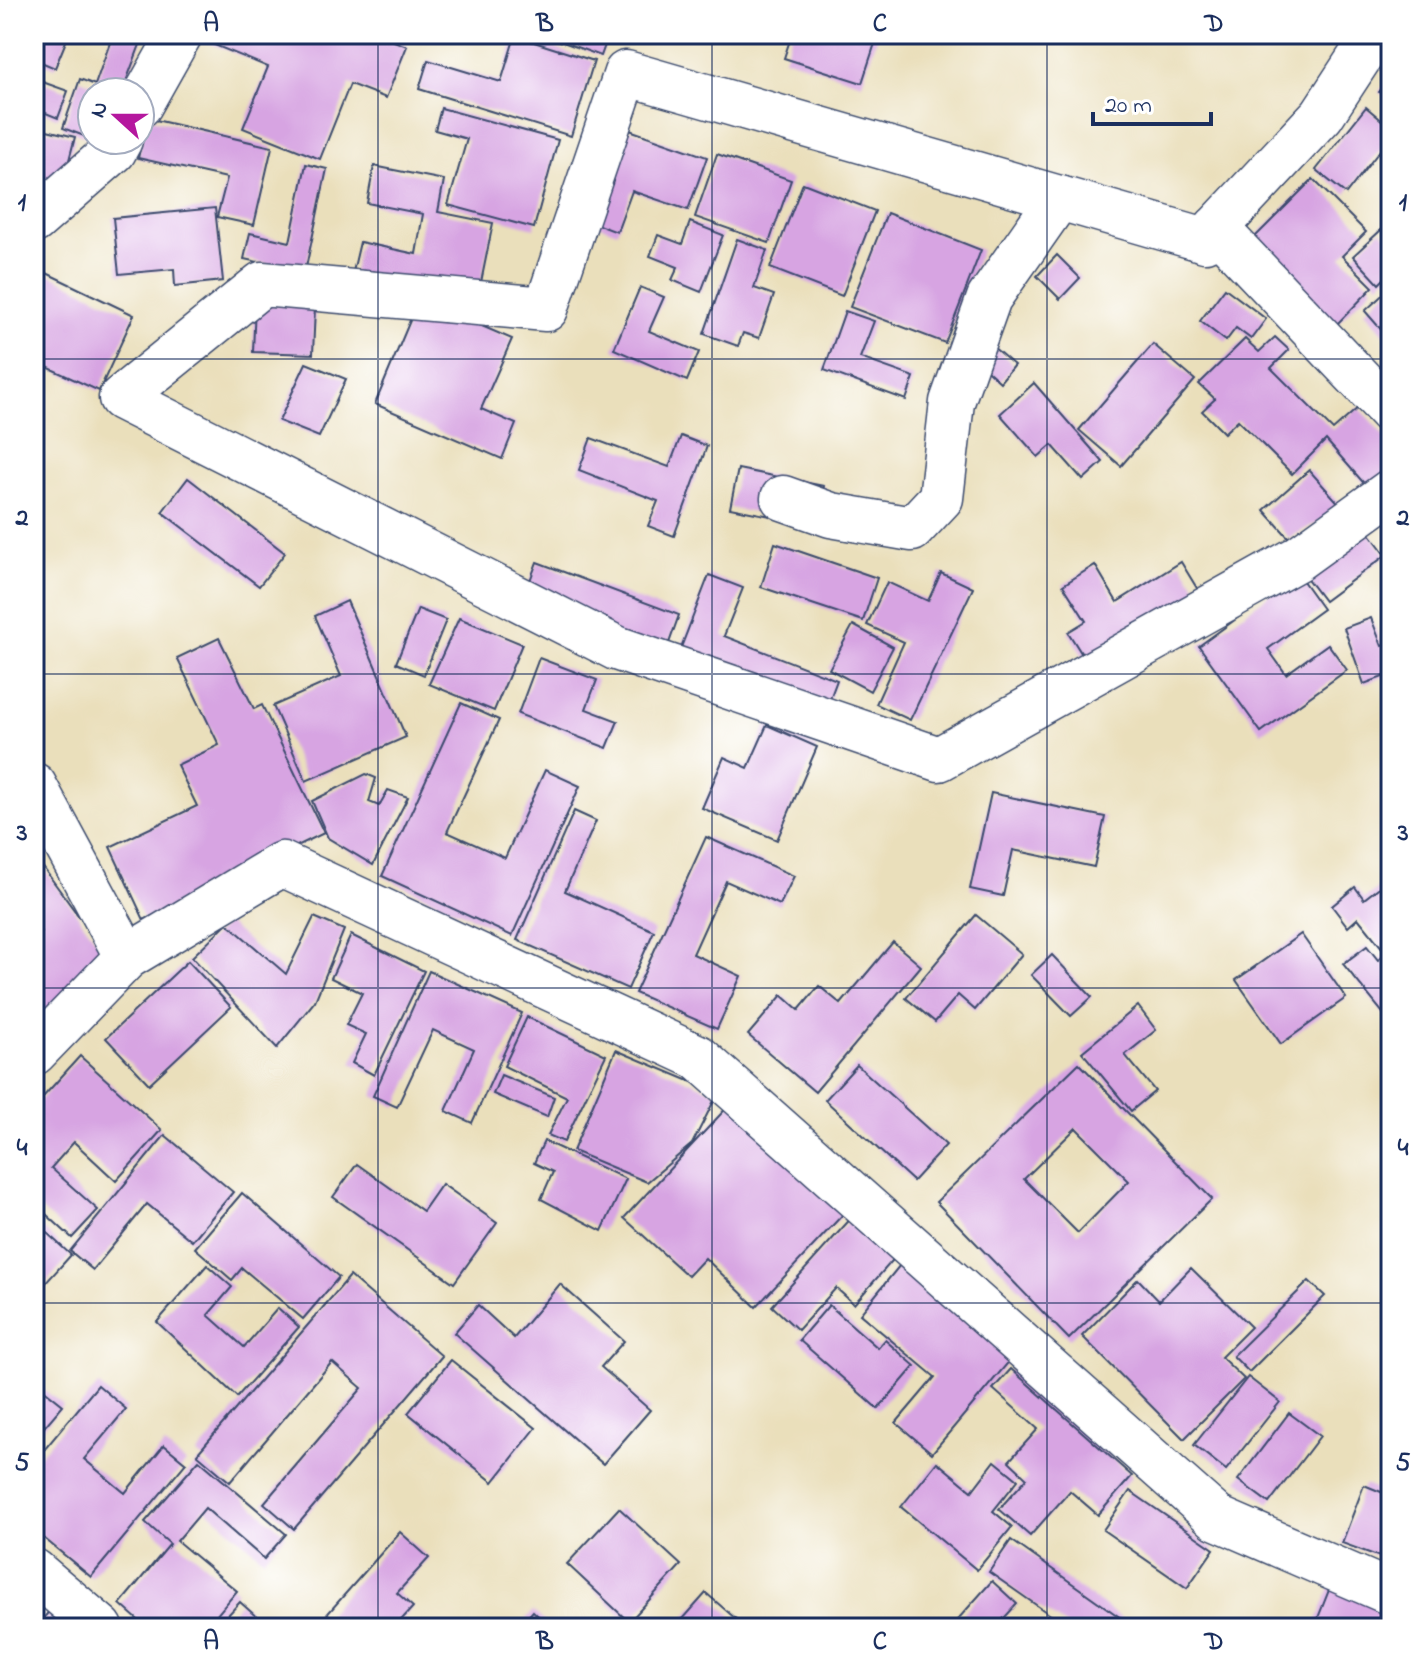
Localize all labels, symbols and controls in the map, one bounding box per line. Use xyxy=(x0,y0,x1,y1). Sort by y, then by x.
text: A xyxy=(203,6,219,44)
text: B xyxy=(535,6,554,44)
text: C xyxy=(873,6,887,44)
text: D xyxy=(1203,6,1224,44)
north arrow xyxy=(76,76,156,156)
scale bar xyxy=(1093,76,1211,126)
text: 20 m xyxy=(1105,89,1152,124)
text: N xyxy=(83,97,118,123)
text: 1 xyxy=(18,185,27,223)
text: 1 xyxy=(1399,185,1408,223)
text: 2 xyxy=(15,500,29,538)
text: 2 xyxy=(1396,500,1410,538)
text: 3 xyxy=(16,815,28,853)
text: 3 xyxy=(1397,815,1409,853)
text: 4 xyxy=(17,1130,28,1168)
text: 4 xyxy=(1398,1130,1409,1168)
text: 5 xyxy=(15,1445,30,1483)
text: 5 xyxy=(1396,1445,1411,1483)
text: A xyxy=(203,1624,219,1662)
text: B xyxy=(535,1624,554,1662)
text: C xyxy=(873,1624,887,1662)
text: D xyxy=(1203,1624,1224,1662)

